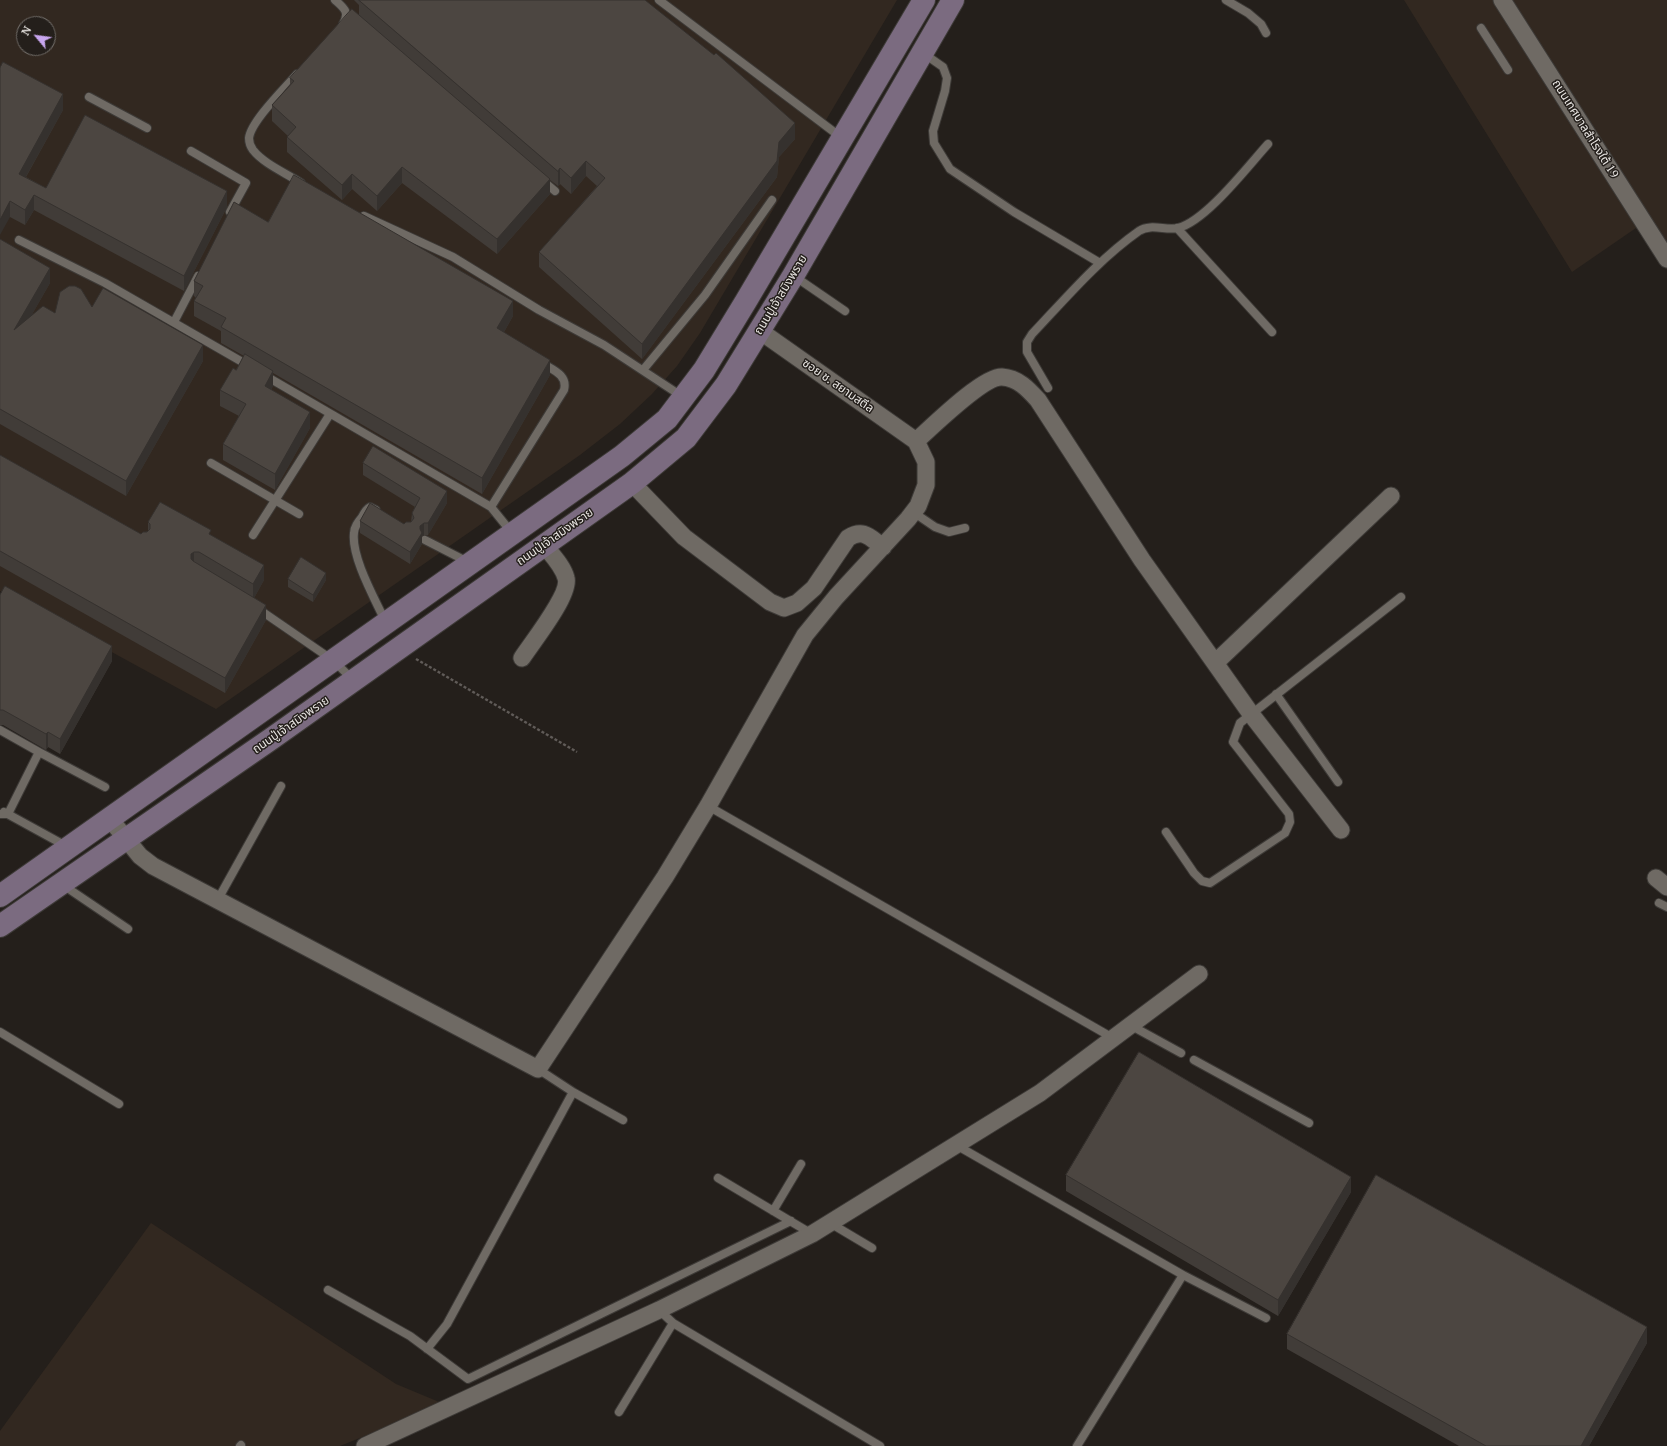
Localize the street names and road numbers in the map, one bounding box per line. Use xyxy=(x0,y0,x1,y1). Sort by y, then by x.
street label: ถนนเทศบาลสำโรงใต้ 19 xyxy=(1549,77,1621,181)
street label: ถนนปู่เจ้าสมิงพราย xyxy=(752,252,810,338)
street label: ซอย ช. สยามสตีล xyxy=(799,356,877,416)
street label: ถนนปู่เจ้าสมิงพราย xyxy=(514,505,596,569)
street label: ถนนปู่เจ้าสมิงพราย xyxy=(250,693,332,757)

